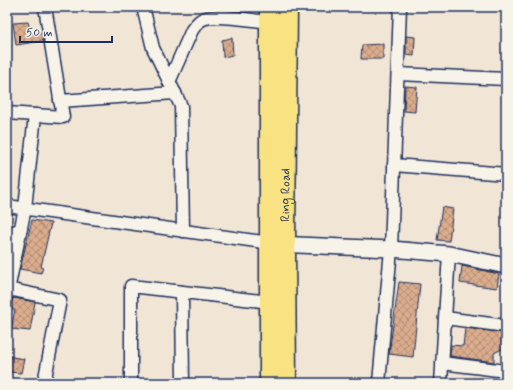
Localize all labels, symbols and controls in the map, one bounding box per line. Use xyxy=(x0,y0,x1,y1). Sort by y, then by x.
scale bar xyxy=(20,18,112,44)
text: 50 m xyxy=(26,25,53,41)
street label: Ring Road xyxy=(277,168,295,222)

